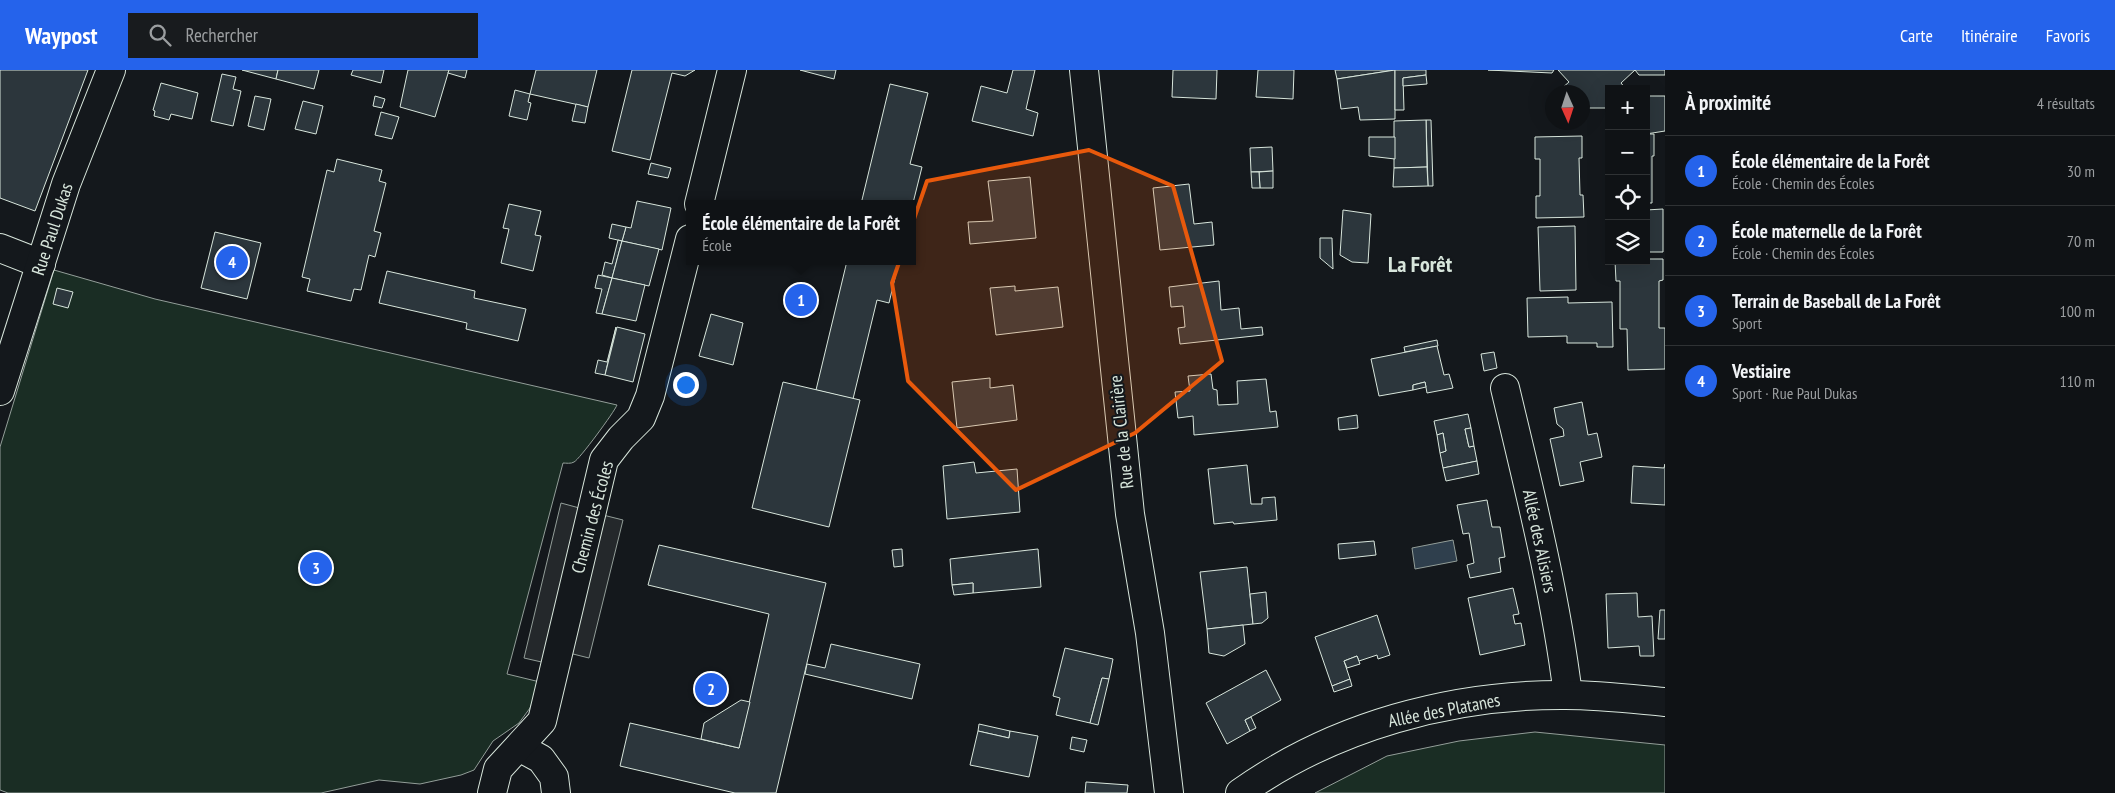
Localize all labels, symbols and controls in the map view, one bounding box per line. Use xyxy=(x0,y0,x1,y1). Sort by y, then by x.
search box xyxy=(128,13,478,58)
text: Waypost xyxy=(25,20,98,51)
icon: search xyxy=(146,21,174,49)
text: Rechercher xyxy=(186,23,258,47)
text: Carte xyxy=(1900,24,1933,47)
text: Itinéraire xyxy=(1961,24,2018,47)
text: Favoris xyxy=(2046,24,2090,47)
north arrow xyxy=(1545,85,1590,130)
map controls xyxy=(1605,85,1650,265)
button: + xyxy=(1605,85,1650,130)
text: À proximité xyxy=(1685,89,1771,116)
text: 4 résultats xyxy=(2037,93,2095,113)
button: − xyxy=(1605,130,1650,175)
text: École élémentaire de la Forêt xyxy=(1732,149,1930,173)
text: 1 xyxy=(1697,161,1705,181)
text: 30 m xyxy=(2067,161,2095,181)
text: École · Chemin des Écoles xyxy=(1732,173,1874,193)
button: locate xyxy=(1605,175,1650,220)
street label: Rue Paul Dukas xyxy=(26,180,78,278)
popup xyxy=(686,200,916,265)
text: École élémentaire de la Forêt xyxy=(702,211,900,235)
text: École maternelle de la Forêt xyxy=(1732,219,1922,243)
button: layers xyxy=(1605,220,1650,265)
text: 2 xyxy=(1697,231,1705,251)
text: 70 m xyxy=(2067,231,2095,251)
text: École xyxy=(702,235,732,255)
pin: 4 xyxy=(216,243,248,281)
text: École · Chemin des Écoles xyxy=(1732,243,1874,263)
district label: La Forêt xyxy=(1388,250,1453,278)
pin: 1 xyxy=(785,281,817,319)
text: Terrain de Baseball de La Forêt xyxy=(1732,289,1941,313)
text: 3 xyxy=(1697,301,1705,321)
text: 100 m xyxy=(2060,301,2095,321)
text: Sport xyxy=(1732,313,1762,333)
text: Vestiaire xyxy=(1732,359,1791,383)
text: 4 xyxy=(1697,371,1705,391)
text: 110 m xyxy=(2060,371,2095,391)
your location xyxy=(673,372,699,398)
street label: Rue de la Clairière xyxy=(1104,374,1138,490)
text: Sport · Rue Paul Dukas xyxy=(1732,383,1857,403)
street label: Chemin des Écoles xyxy=(566,458,618,576)
street label: Allée des Alisiers xyxy=(1518,487,1562,595)
pin: 3 xyxy=(300,549,332,587)
pin: 2 xyxy=(695,670,727,708)
street label: Allée des Platanes xyxy=(1386,688,1502,732)

